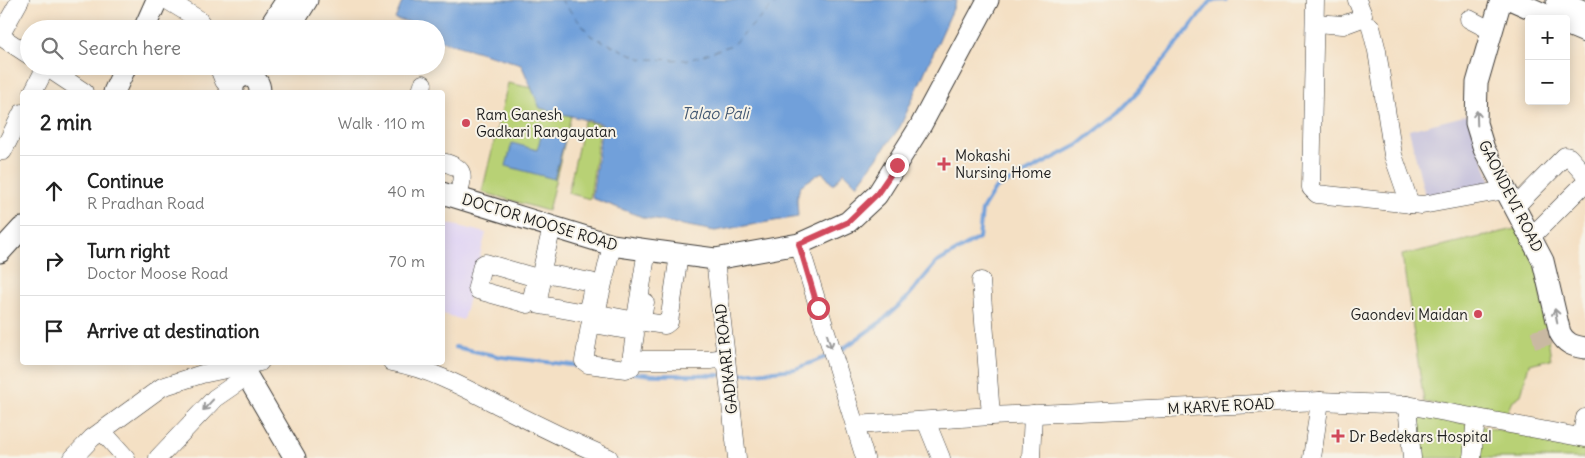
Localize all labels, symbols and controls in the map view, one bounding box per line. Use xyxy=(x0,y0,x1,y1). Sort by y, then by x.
map controls xyxy=(1525,15,1570,105)
button: + xyxy=(1525,15,1570,60)
search box xyxy=(20,20,445,75)
icon: search xyxy=(38,34,66,62)
text: Search here xyxy=(78,36,181,60)
button: − xyxy=(1525,60,1570,105)
water label: Talao Pali xyxy=(681,103,751,123)
place label: Ram Ganesh Gadkari Rangayatan xyxy=(476,105,617,141)
text: 2 min xyxy=(40,109,92,136)
one-way arrow xyxy=(1472,111,1482,127)
text: Walk · 110 m xyxy=(338,113,425,133)
marker: Ram Ganesh Gadkari Rangayatan xyxy=(460,117,472,129)
street label: GAONDEVI ROAD xyxy=(1475,137,1547,255)
place label: Mokashi Nursing Home xyxy=(955,146,1051,182)
route end xyxy=(886,154,909,177)
marker: Mokashi Nursing Home xyxy=(937,157,951,171)
text: Continue xyxy=(87,169,164,193)
icon: ahead xyxy=(40,177,68,205)
text: 40 m xyxy=(387,181,425,201)
street label: DOCTOR MOOSE ROAD xyxy=(460,189,620,255)
text: R Pradhan Road xyxy=(87,193,204,213)
text: Turn right xyxy=(87,239,170,263)
icon: right xyxy=(40,247,68,275)
text: 70 m xyxy=(389,251,425,271)
text: Doctor Moose Road xyxy=(87,263,228,283)
route start xyxy=(807,297,830,320)
street label: GADKARI ROAD xyxy=(711,303,741,415)
place label: Gaondevi Maidan xyxy=(1350,305,1468,324)
marker: Gaondevi Maidan xyxy=(1472,308,1484,320)
one-way arrow xyxy=(1551,308,1561,324)
icon: arrive xyxy=(40,317,68,345)
text: Arrive at destination xyxy=(87,319,260,343)
one-way arrow xyxy=(824,333,834,349)
street label: M KARVE ROAD xyxy=(1167,394,1275,418)
one-way arrow xyxy=(202,399,214,412)
place label: Dr Bedekars Hospital xyxy=(1349,427,1492,446)
marker: Dr Bedekars Hospital xyxy=(1331,429,1345,443)

